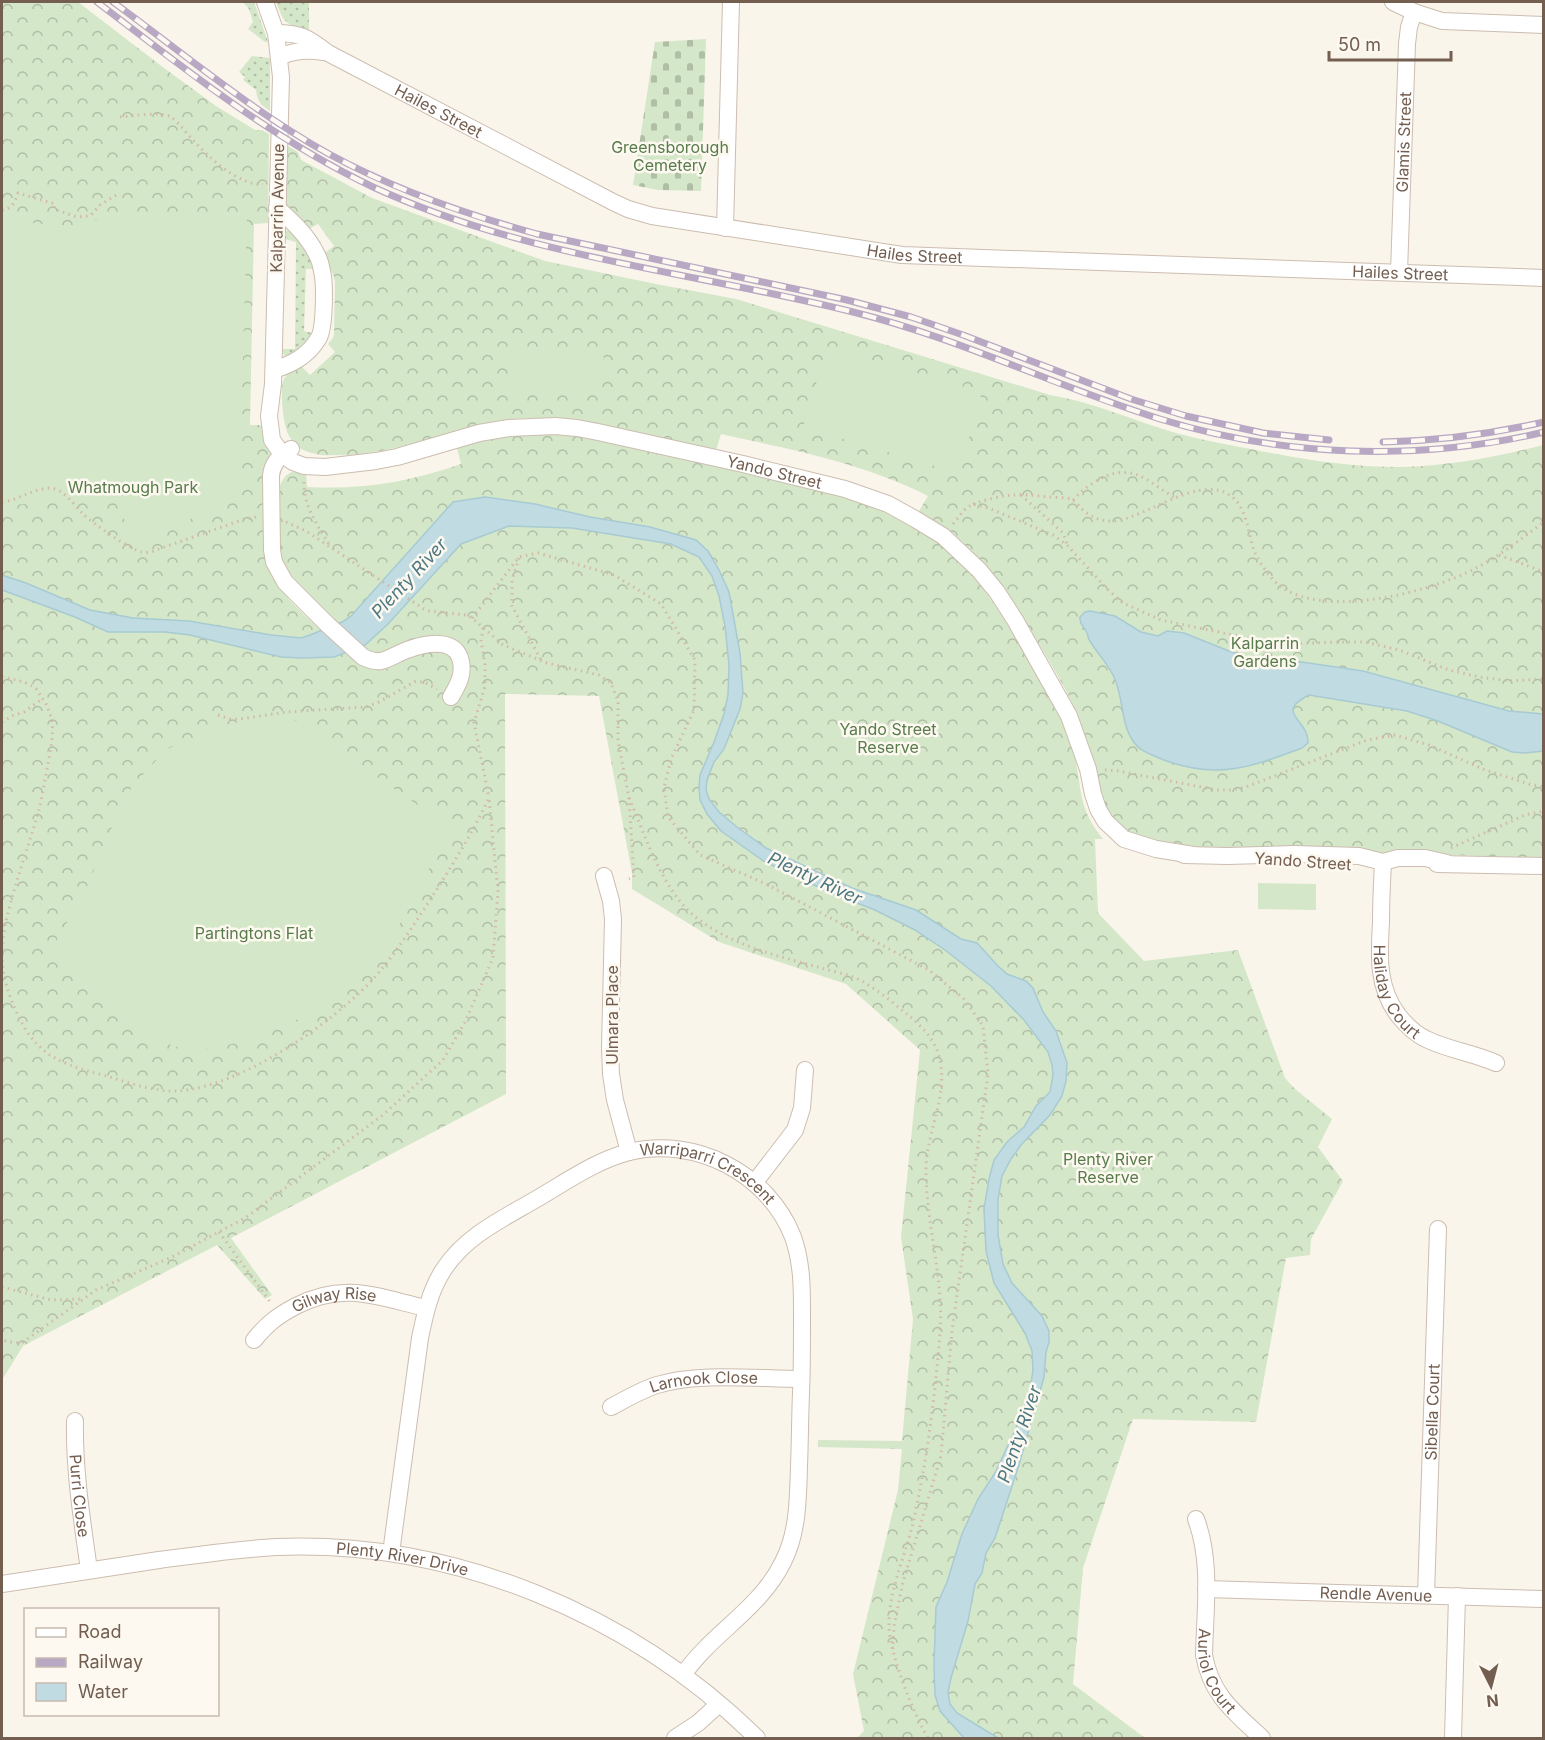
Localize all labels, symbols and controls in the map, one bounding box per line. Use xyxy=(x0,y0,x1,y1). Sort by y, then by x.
scale bar xyxy=(1329,24,1450,62)
text: 50 m xyxy=(1338,34,1381,55)
street label: Hailes Street xyxy=(391,80,486,142)
street label: Glamis Street xyxy=(1392,91,1415,193)
park label: Greensborough Cemetery xyxy=(611,137,729,175)
street label: Kalparrin Avenue xyxy=(266,143,288,273)
street label: Hailes Street xyxy=(865,240,963,267)
street label: Hailes Street xyxy=(1352,261,1449,285)
street label: Yando Street xyxy=(725,451,824,493)
park label: Whatmough Park xyxy=(68,477,198,497)
water label: Plenty River xyxy=(367,533,452,622)
park label: Kalparrin Gardens xyxy=(1231,633,1299,671)
park label: Yando Street Reserve xyxy=(839,719,937,757)
water label: Plenty River xyxy=(765,847,866,909)
street label: Yando Street xyxy=(1254,848,1352,874)
park label: Partingtons Flat xyxy=(195,923,313,943)
street label: Haliday Court xyxy=(1370,944,1424,1043)
street label: Ulmara Place xyxy=(602,965,622,1065)
street label: Warriparri Crescent xyxy=(639,1138,780,1208)
park label: Plenty River Reserve xyxy=(1063,1149,1153,1187)
street label: Gilway Rise xyxy=(288,1283,378,1317)
street label: Sibella Court xyxy=(1420,1363,1444,1461)
street label: Larnook Close xyxy=(647,1367,758,1397)
water label: Plenty River xyxy=(993,1382,1046,1485)
street label: Purri Close xyxy=(66,1454,94,1539)
street label: Plenty River Drive xyxy=(336,1538,471,1580)
street label: Rendle Avenue xyxy=(1319,1582,1432,1606)
legend xyxy=(24,1608,219,1716)
text: Road xyxy=(78,1621,121,1642)
street label: Auriol Court xyxy=(1194,1628,1241,1718)
text: Railway xyxy=(78,1651,143,1672)
north arrow xyxy=(1461,1656,1521,1716)
text: Water xyxy=(78,1681,128,1702)
text: N xyxy=(1485,1690,1500,1712)

